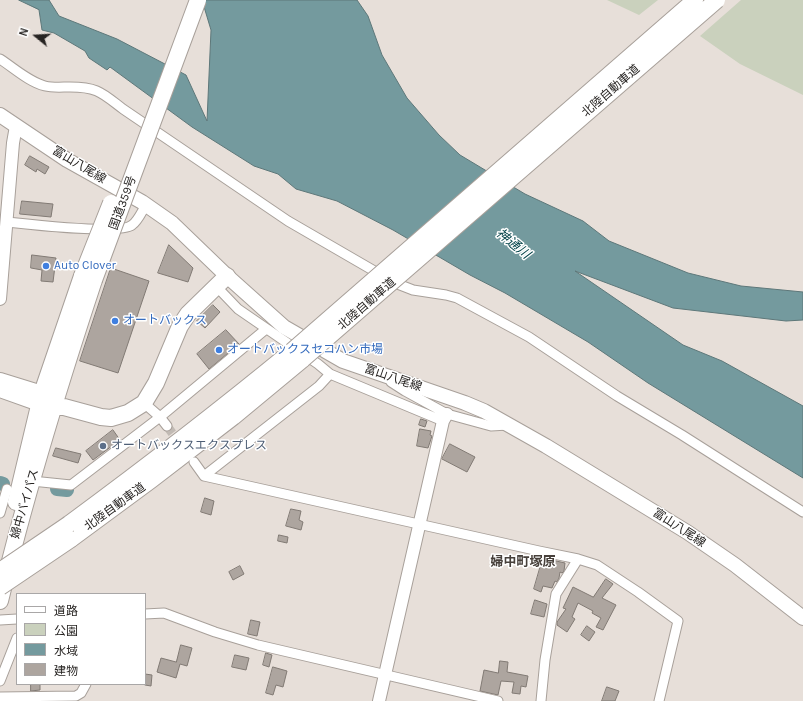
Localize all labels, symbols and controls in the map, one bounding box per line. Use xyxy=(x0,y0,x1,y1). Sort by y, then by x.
north arrow xyxy=(16,16,56,56)
text: N xyxy=(17,26,32,38)
street label: 北陸自動車道 xyxy=(579,62,643,120)
street label: 富山八尾線 xyxy=(50,143,108,187)
street label: 国道359号 xyxy=(107,174,139,232)
water label: 神通川 xyxy=(493,226,533,262)
place label: Auto Clover xyxy=(54,259,116,273)
marker: Auto Clover xyxy=(41,261,51,271)
street label: 北陸自動車道 xyxy=(335,275,399,333)
place label: オートバックス xyxy=(123,314,207,328)
marker: オートバックス xyxy=(110,316,120,326)
place label: オートバックスセコハン市場 xyxy=(227,343,383,357)
marker: オートバックスセコハン市場 xyxy=(214,345,224,355)
street label: 富山八尾線 xyxy=(362,361,424,395)
place label: オートバックスエクスプレス xyxy=(111,439,267,453)
marker: オートバックスエクスプレス xyxy=(98,441,108,451)
street label: 婦中バイパス xyxy=(8,467,42,541)
street label: 北陸自動車道 xyxy=(82,480,148,534)
street label: 富山八尾線 xyxy=(650,506,708,550)
district label: 婦中町塚原 xyxy=(491,554,555,570)
legend xyxy=(16,593,146,685)
text: 道路 xyxy=(54,604,78,618)
text: 公園 xyxy=(54,624,78,638)
text: 水域 xyxy=(54,644,78,658)
text: 建物 xyxy=(54,664,78,678)

